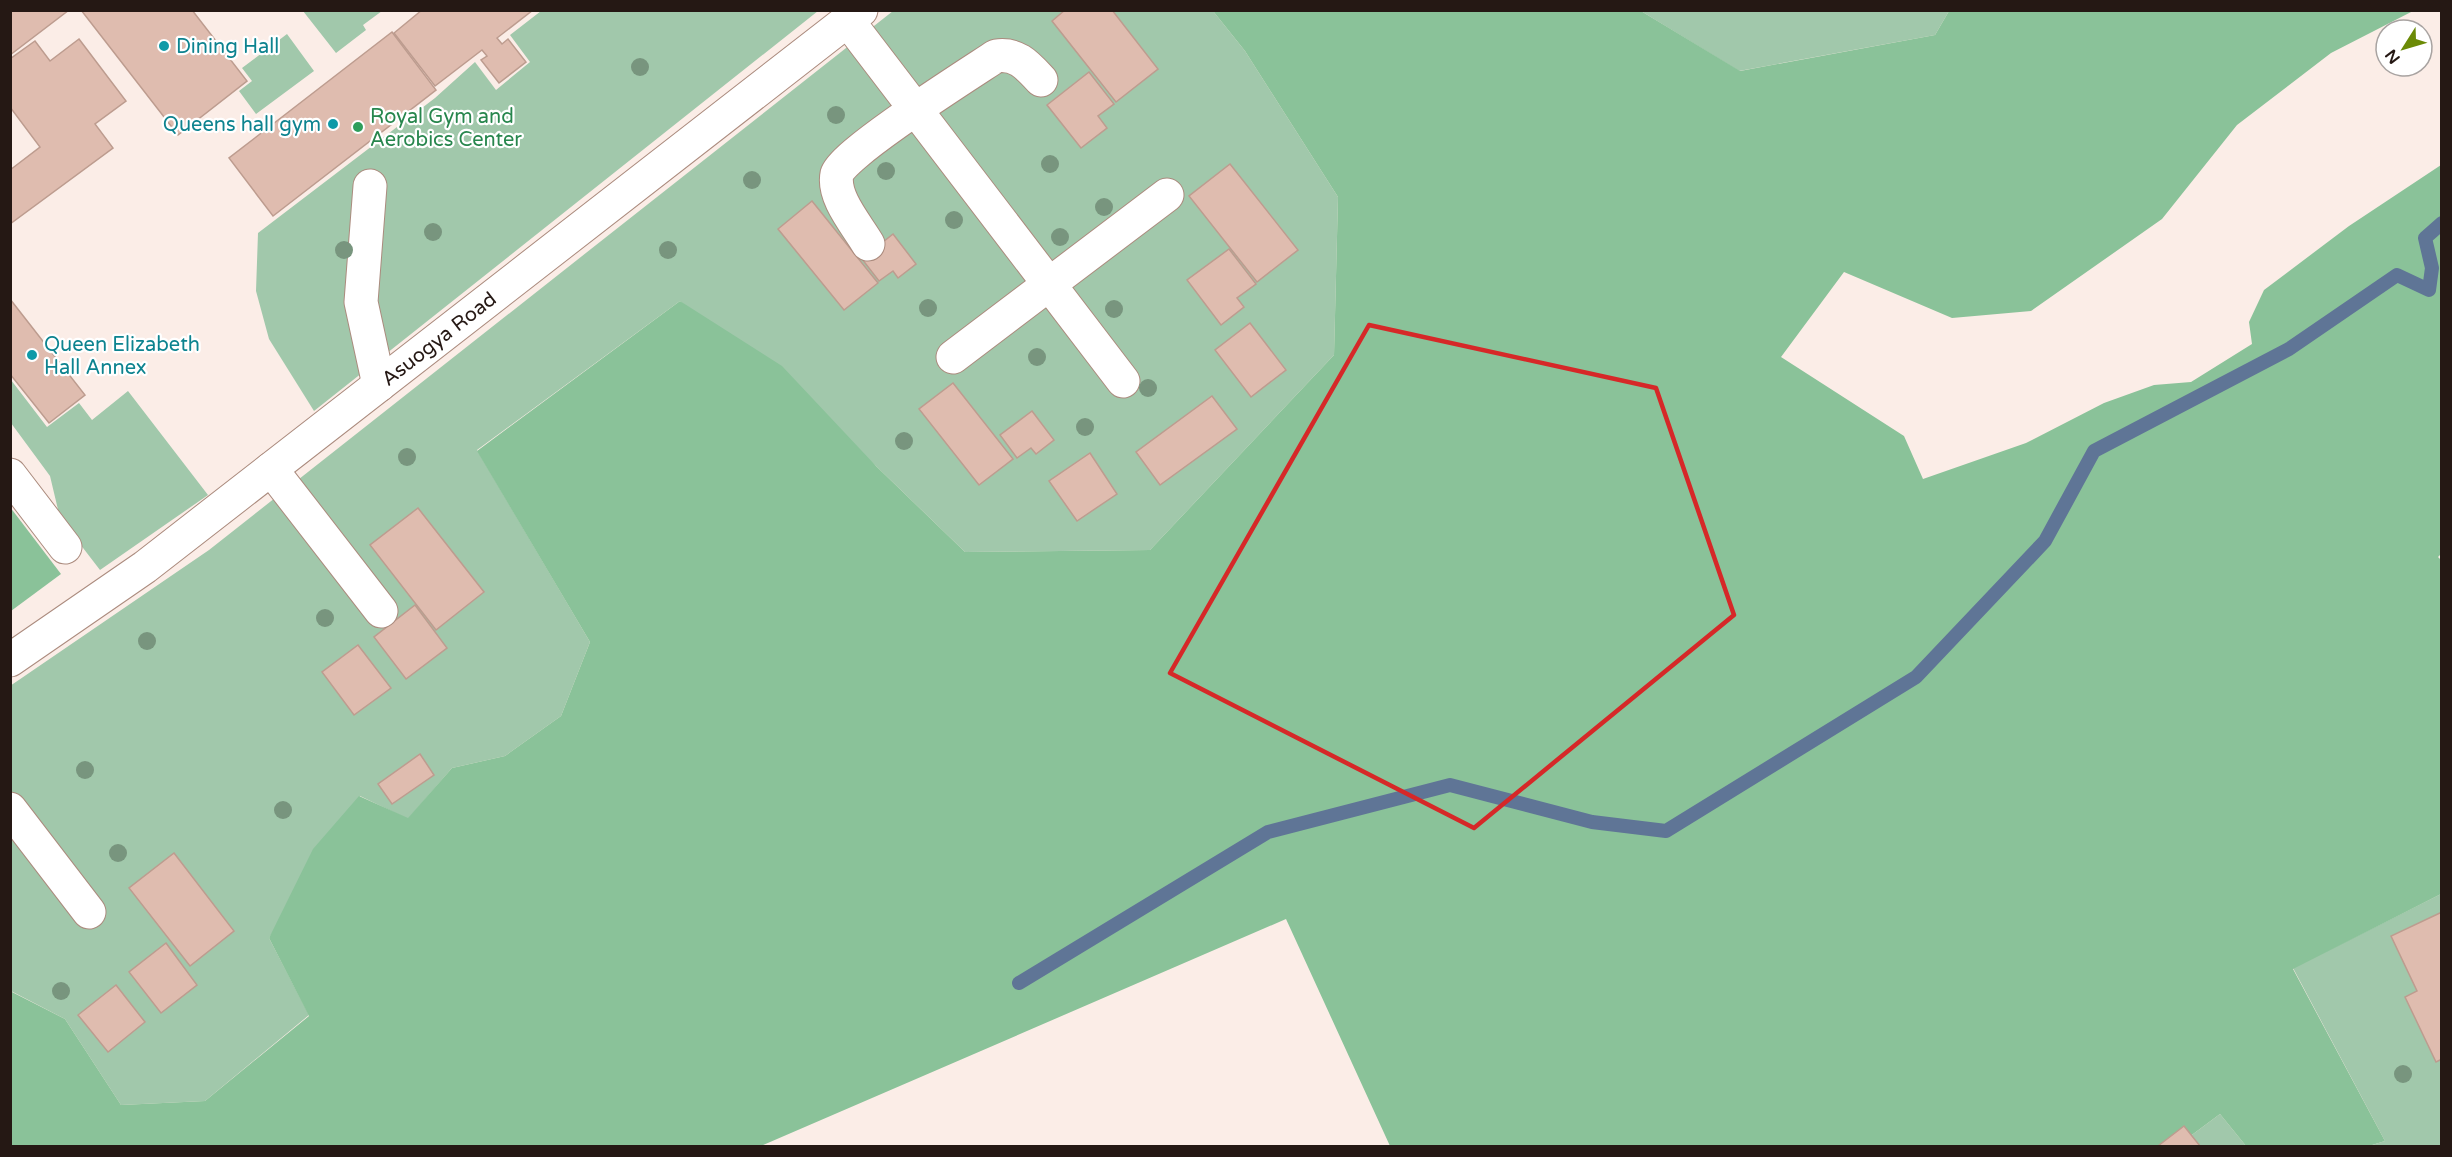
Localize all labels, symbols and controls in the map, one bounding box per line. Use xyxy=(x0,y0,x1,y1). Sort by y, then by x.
north arrow xyxy=(2374,18,2434,78)
place label: Dining Hall xyxy=(176,35,279,59)
marker: Dining Hall xyxy=(157,39,171,53)
text: N xyxy=(2381,45,2405,68)
place label: Royal Gym and Aerobics Center xyxy=(370,105,522,152)
place label: Queens hall gym xyxy=(163,113,321,137)
marker: Queens hall gym xyxy=(326,117,340,131)
marker: Royal Gym and Aerobics Center xyxy=(351,120,365,134)
street label: Asuogya Road xyxy=(377,287,501,391)
place label: Queen Elizabeth Hall Annex xyxy=(44,333,200,380)
marker: Queen Elizabeth Hall Annex xyxy=(25,348,39,362)

